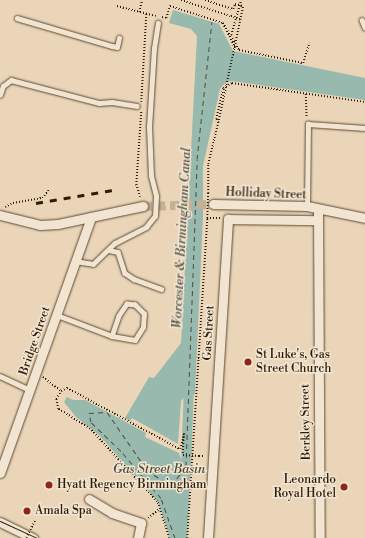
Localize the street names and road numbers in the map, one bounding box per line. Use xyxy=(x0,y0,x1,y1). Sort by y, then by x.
street label: Holliday Street xyxy=(225,185,307,203)
street label: Bridge Street xyxy=(16,305,54,377)
street label: Gas Street xyxy=(200,305,218,361)
street label: Berkley Street xyxy=(298,384,314,460)

